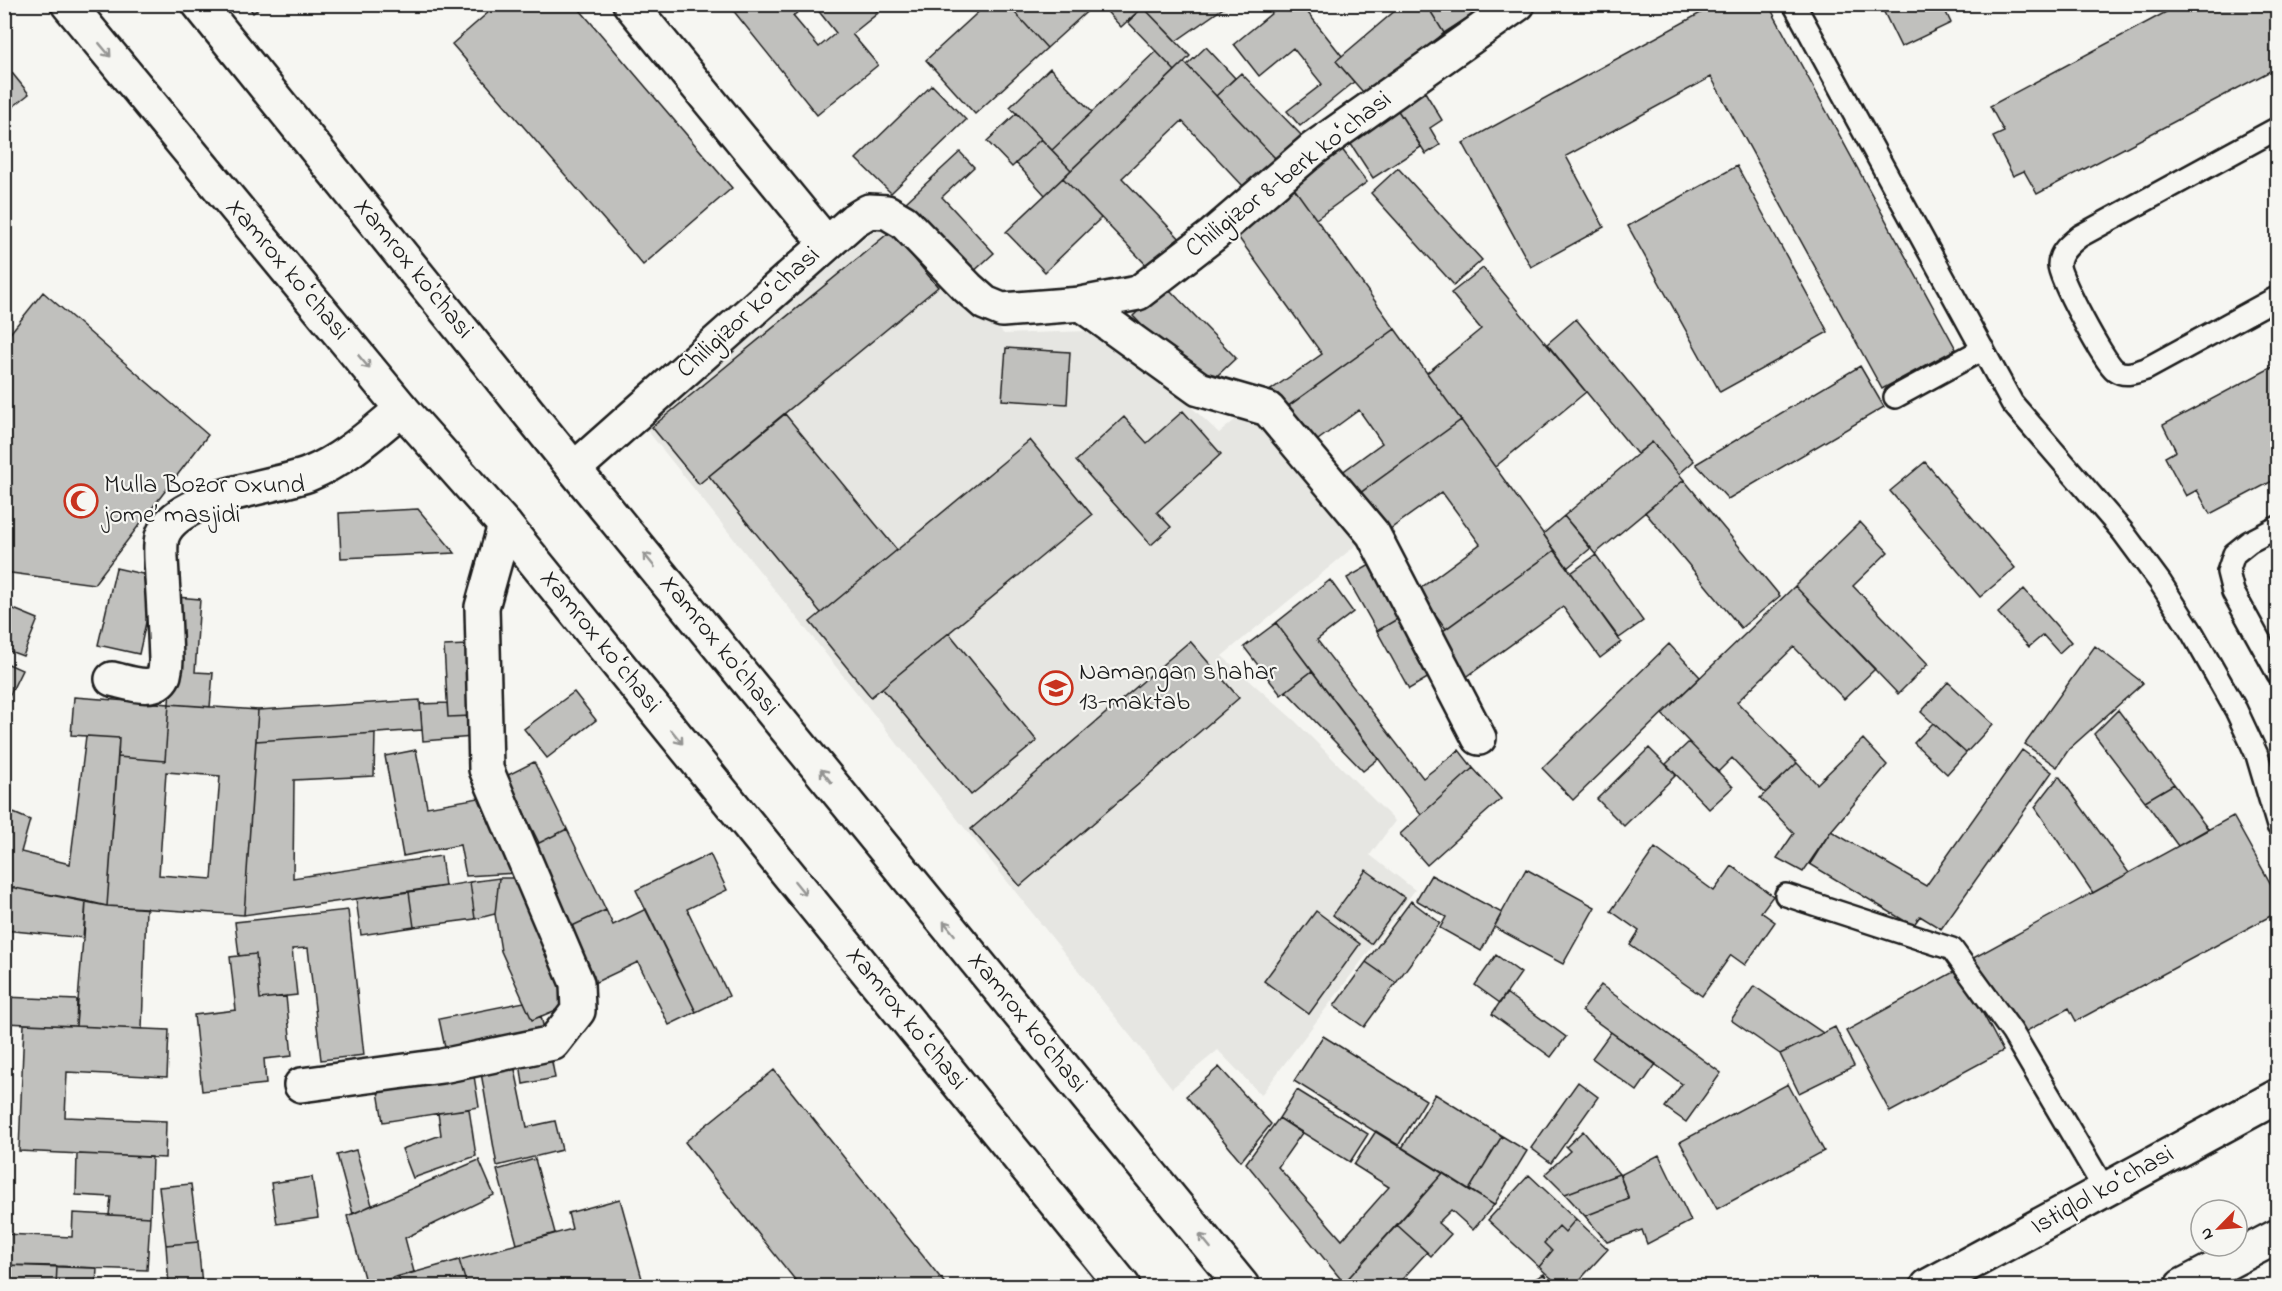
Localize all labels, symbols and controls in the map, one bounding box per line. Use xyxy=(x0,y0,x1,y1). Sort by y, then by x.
one-way arrow xyxy=(99,41,112,57)
street label: Chiligizor 8-berk koʻchasi xyxy=(1178,82,1400,268)
street label: Xamrox ko'chasi xyxy=(344,190,482,348)
street label: Xamrox koʻchasi xyxy=(216,191,358,349)
street label: Chiligizor koʻchasi xyxy=(669,238,829,388)
one-way arrow xyxy=(357,354,370,370)
place label: Mulla Bozor Oxund jome’ masjidi xyxy=(101,467,305,535)
mosque icon: Mulla Bozor Oxund jome’ masjidi xyxy=(63,483,99,519)
one-way arrow xyxy=(643,553,656,569)
street label: Xamrox koʻchasi xyxy=(530,562,670,722)
street label: Xamrox ko'chasi xyxy=(650,567,788,725)
place label: Namangan shahar 13-maktab xyxy=(1079,654,1278,722)
school or university icon: Namangan shahar 13-maktab xyxy=(1038,670,1074,706)
one-way arrow xyxy=(671,729,684,745)
one-way arrow xyxy=(819,769,832,785)
one-way arrow xyxy=(793,880,807,895)
one-way arrow xyxy=(943,920,956,936)
street label: Xamrox koʻchasi xyxy=(836,939,976,1099)
street label: Xamrox ko'chasi xyxy=(958,944,1096,1102)
street label: Istiqlol koʻchasi xyxy=(2025,1136,2181,1246)
north arrow xyxy=(2189,1198,2249,1258)
text: N xyxy=(2194,1223,2220,1243)
one-way arrow xyxy=(1199,1233,1212,1249)

